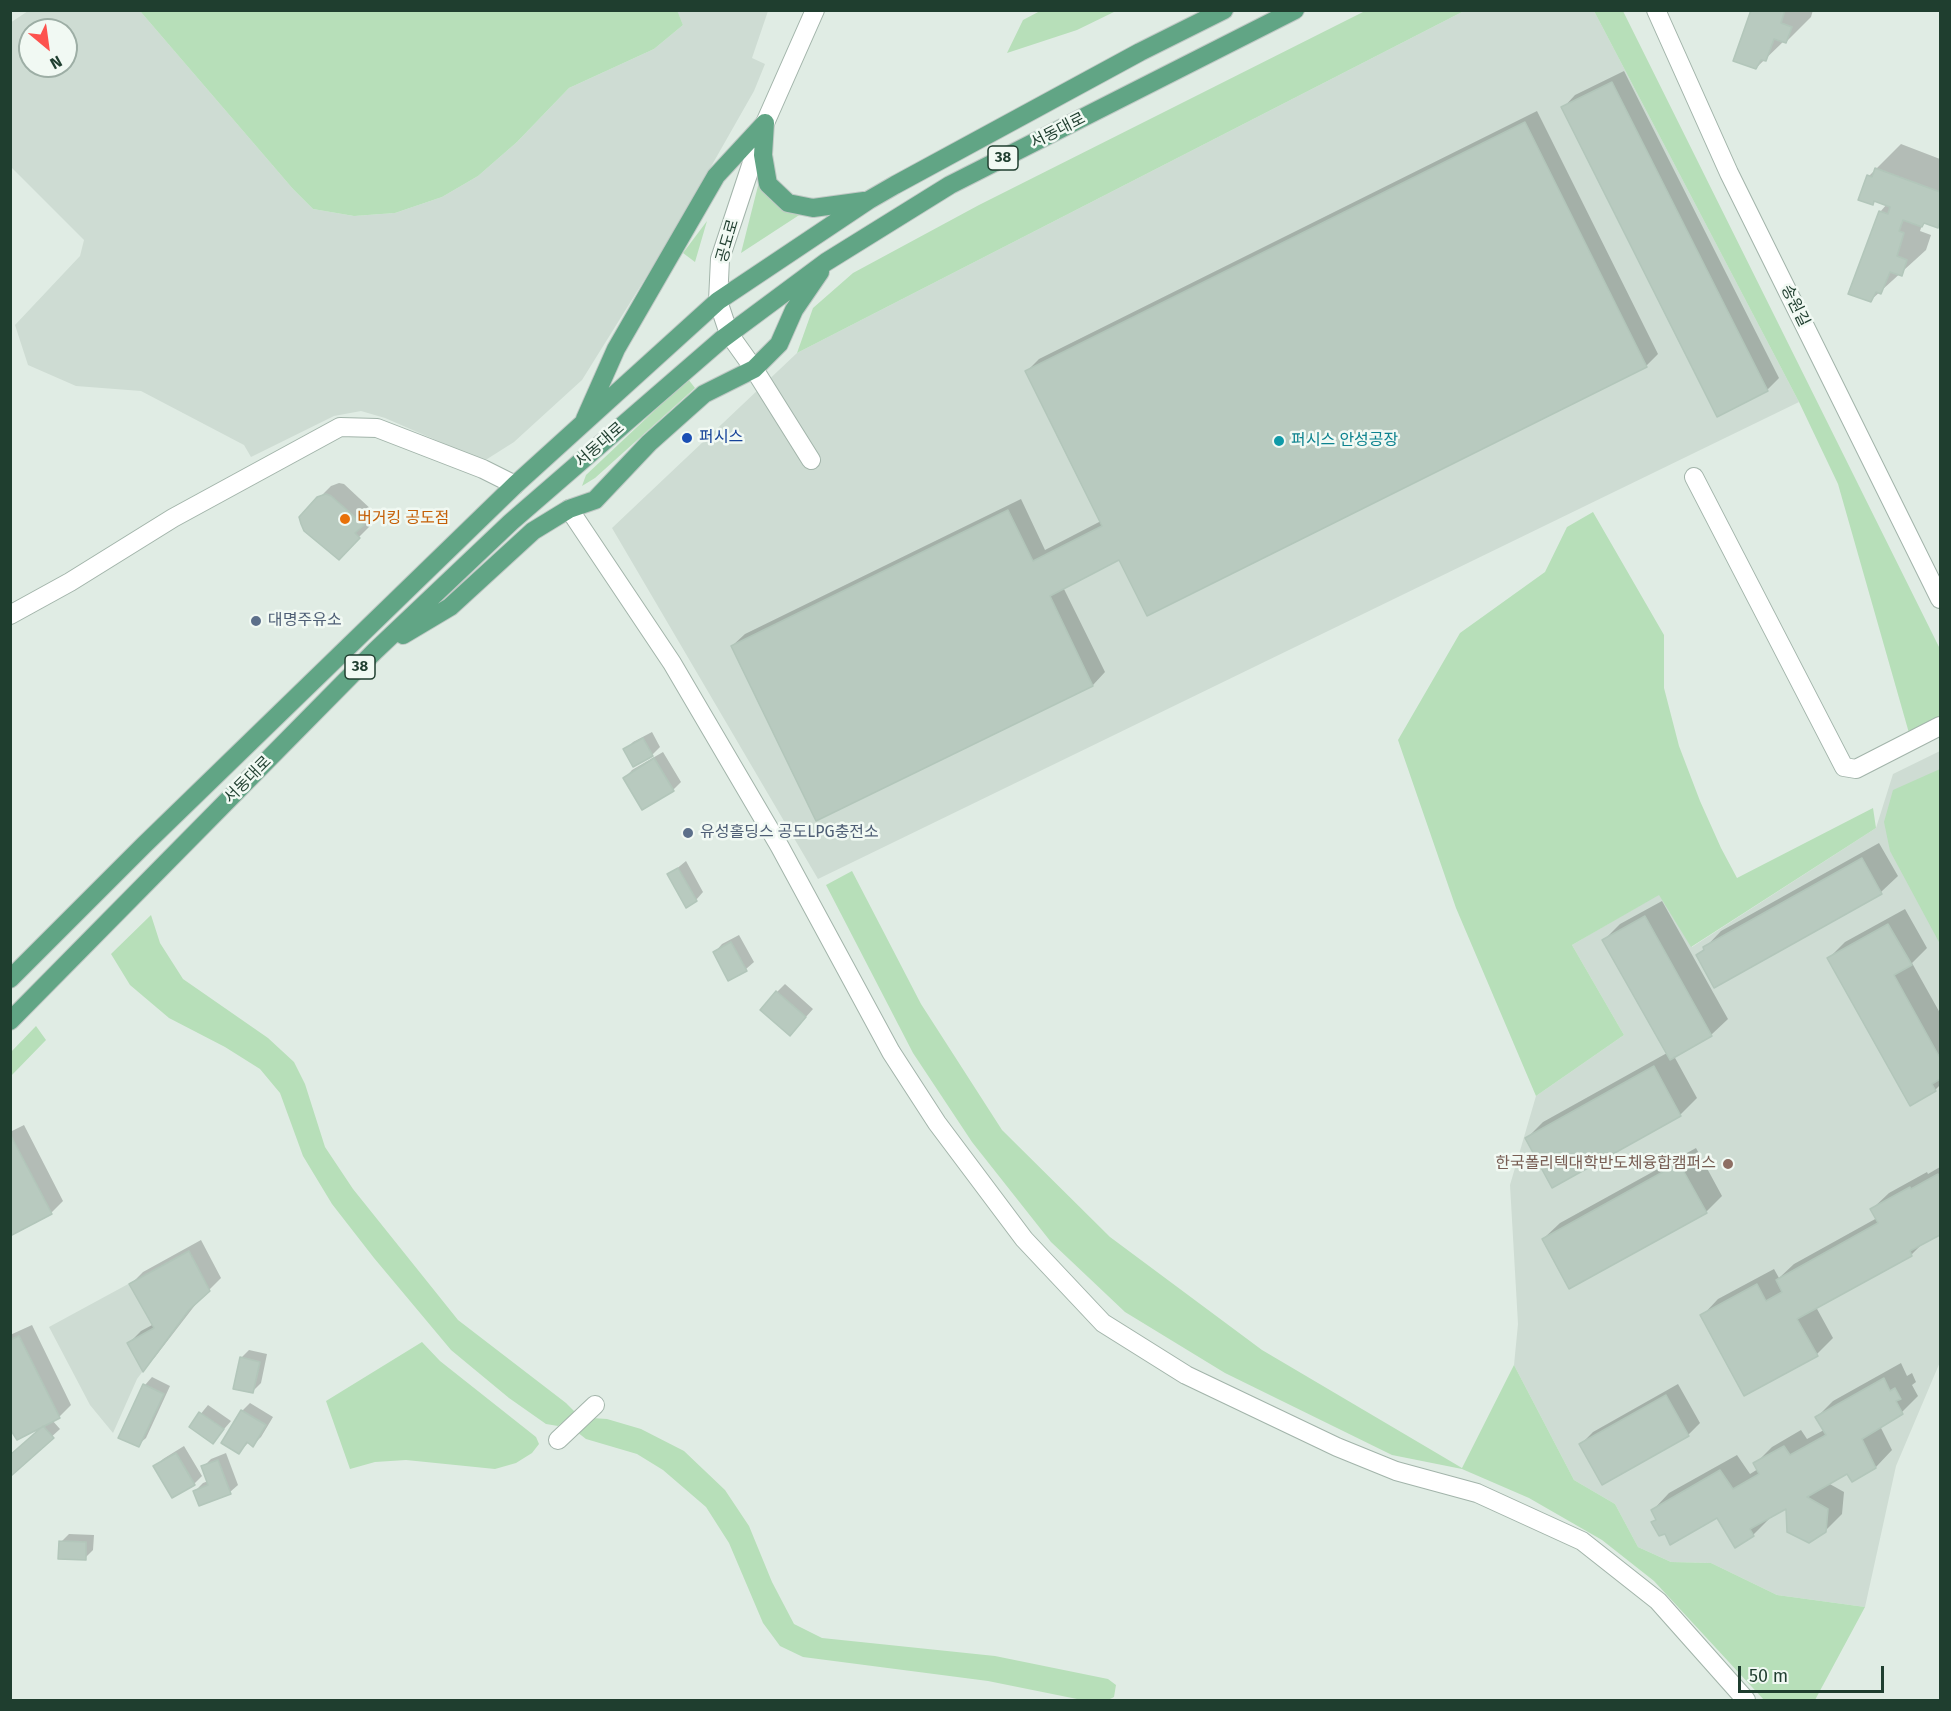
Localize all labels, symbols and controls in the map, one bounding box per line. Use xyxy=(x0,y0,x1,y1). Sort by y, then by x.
north arrow xyxy=(18,18,78,78)
text: N xyxy=(47,52,65,73)
street label: 서동대로 xyxy=(1027,109,1089,153)
road number: 38 xyxy=(988,146,1018,170)
street label: 공도로 xyxy=(713,217,743,265)
street label: 송원길 xyxy=(1777,282,1813,330)
street label: 서동대로 xyxy=(571,418,629,472)
place label: 퍼시스 xyxy=(699,428,743,448)
marker: 퍼시스 xyxy=(680,431,694,445)
place label: 퍼시스 안성공장 xyxy=(1291,431,1398,451)
marker: 퍼시스 안성공장 xyxy=(1272,434,1286,448)
place label: 버거킹 공도점 xyxy=(357,509,450,529)
marker: 버거킹 공도점 xyxy=(338,512,352,526)
place label: 대명주유소 xyxy=(268,611,342,631)
marker: 대명주유소 xyxy=(249,614,263,628)
road number: 38 xyxy=(345,655,375,679)
street label: 서동대로 xyxy=(220,752,276,808)
place label: 유성홀딩스 공도LPG충전소 xyxy=(700,823,879,843)
marker: 유성홀딩스 공도LPG충전소 xyxy=(681,826,695,840)
place label: 한국폴리텍대학반도체융합캠퍼스 xyxy=(1495,1154,1716,1174)
marker: 한국폴리텍대학반도체융합캠퍼스 xyxy=(1721,1157,1735,1171)
scale bar xyxy=(1741,1654,1886,1692)
text: 50 m xyxy=(1749,1665,1788,1687)

